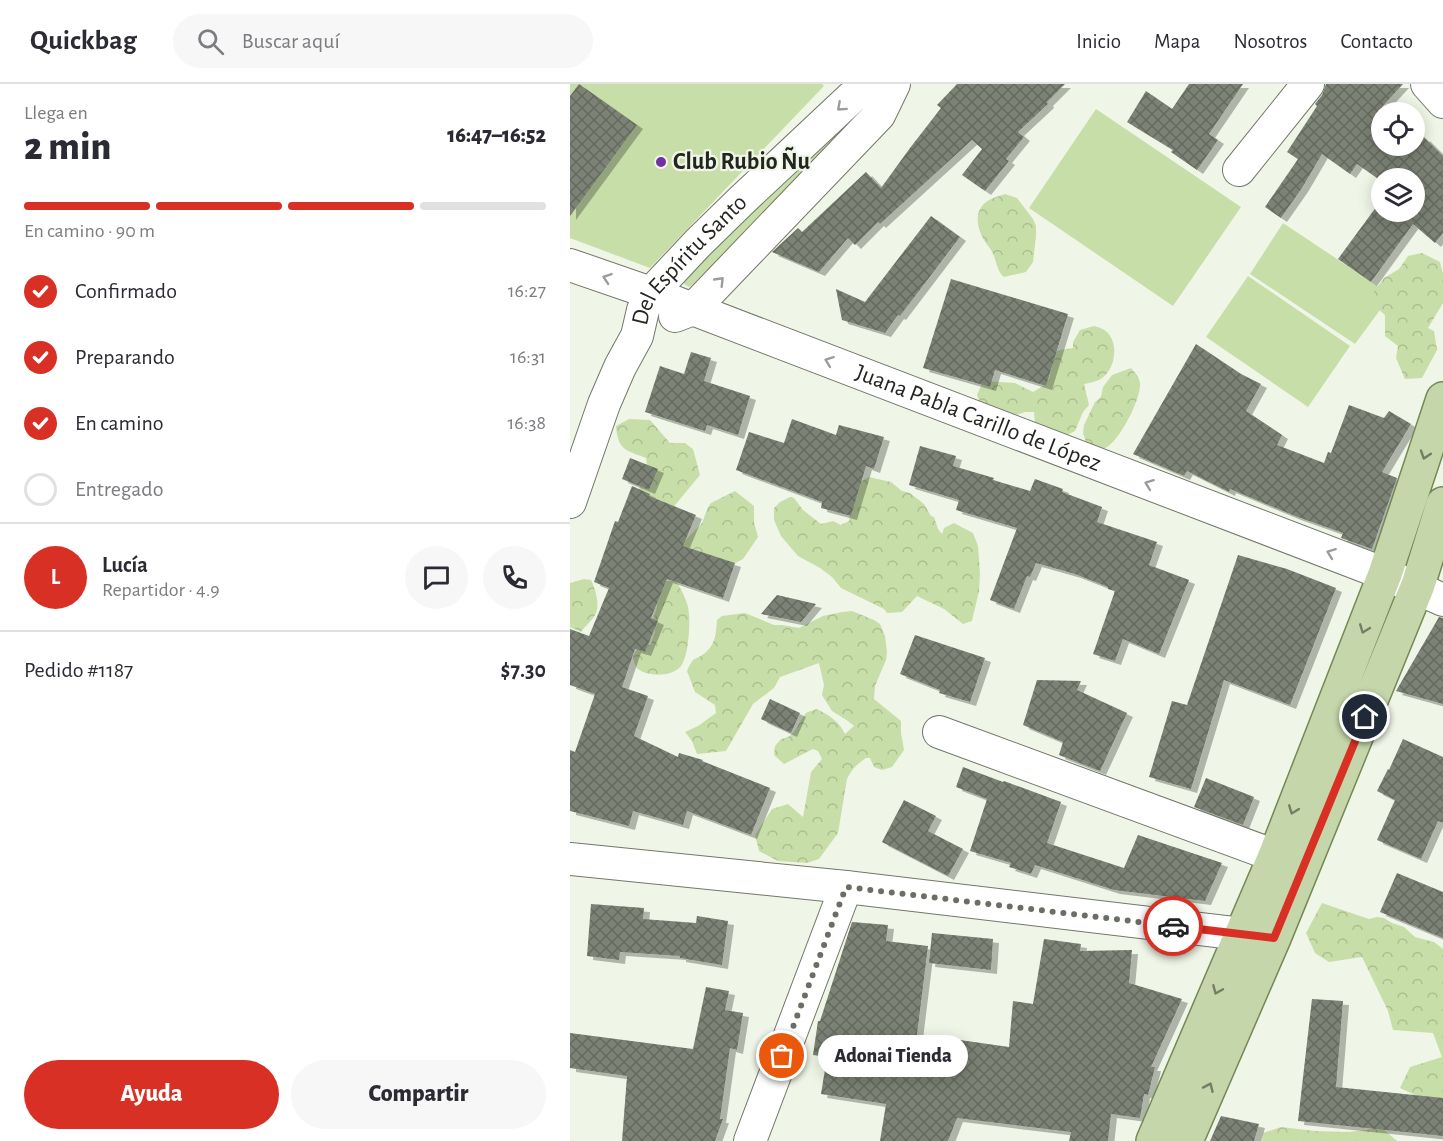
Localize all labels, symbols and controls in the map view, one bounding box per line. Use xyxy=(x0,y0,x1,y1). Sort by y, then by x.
search box xyxy=(173,14,593,68)
icon: search xyxy=(194,25,227,58)
text: Quickbag xyxy=(30,27,137,55)
text: Buscar aquí xyxy=(242,30,340,52)
text: Inicio xyxy=(1076,31,1121,52)
text: Mapa xyxy=(1154,31,1201,52)
text: Nosotros xyxy=(1234,31,1307,52)
text: Contacto xyxy=(1340,31,1413,52)
one-way arrow xyxy=(837,100,848,111)
map controls xyxy=(1371,102,1425,222)
button: locate xyxy=(1371,102,1425,156)
text: Llega en xyxy=(24,103,88,123)
text: 16:47–16:52 xyxy=(447,124,546,146)
text: 2 min xyxy=(24,128,111,167)
place label: Club Rubio Ñu xyxy=(673,146,811,174)
marker: Club Rubio Ñu xyxy=(654,155,668,169)
button: layers xyxy=(1371,168,1425,222)
street label: Del Espíritu Santo xyxy=(628,190,752,327)
text: En camino · 90 m xyxy=(24,221,155,241)
one-way arrow xyxy=(602,272,613,285)
icon: check xyxy=(24,275,57,308)
one-way arrow xyxy=(712,278,723,289)
text: Confirmado xyxy=(75,280,177,302)
text: 16:27 xyxy=(508,281,546,301)
icon: check xyxy=(24,341,57,374)
text: Preparando xyxy=(75,346,175,368)
text: 16:31 xyxy=(510,347,546,367)
one-way arrow xyxy=(824,356,835,369)
street label: Juana Pabla Carillo de López xyxy=(852,360,1104,476)
icon: check xyxy=(24,407,57,440)
text: En camino xyxy=(75,412,164,434)
text: 16:38 xyxy=(507,413,546,433)
one-way arrow xyxy=(1419,449,1432,460)
text: Entregado xyxy=(75,478,164,500)
one-way arrow xyxy=(1144,478,1154,491)
button: chat xyxy=(405,546,468,609)
button: phone xyxy=(483,546,546,609)
one-way arrow xyxy=(1326,548,1337,560)
text: Lucía xyxy=(102,554,148,576)
text: L xyxy=(51,566,60,588)
text: Repartidor · 4.9 xyxy=(102,580,220,600)
one-way arrow xyxy=(1359,622,1371,633)
text: Pedido #1187 xyxy=(24,659,133,681)
text: $7.30 xyxy=(501,659,546,681)
pin xyxy=(1339,691,1390,742)
icon: home xyxy=(1348,700,1381,733)
one-way arrow xyxy=(1288,804,1300,815)
courier xyxy=(1143,896,1203,956)
icon: car xyxy=(1157,910,1190,943)
one-way arrow xyxy=(1212,984,1224,995)
pin xyxy=(756,1030,807,1081)
callout: Adonai Tienda xyxy=(818,1035,968,1077)
icon: bag xyxy=(765,1039,798,1072)
text: Adonai Tienda xyxy=(834,1046,952,1066)
button: Ayuda xyxy=(24,1060,279,1129)
button: Compartir xyxy=(291,1060,546,1129)
one-way arrow xyxy=(1202,1083,1214,1094)

